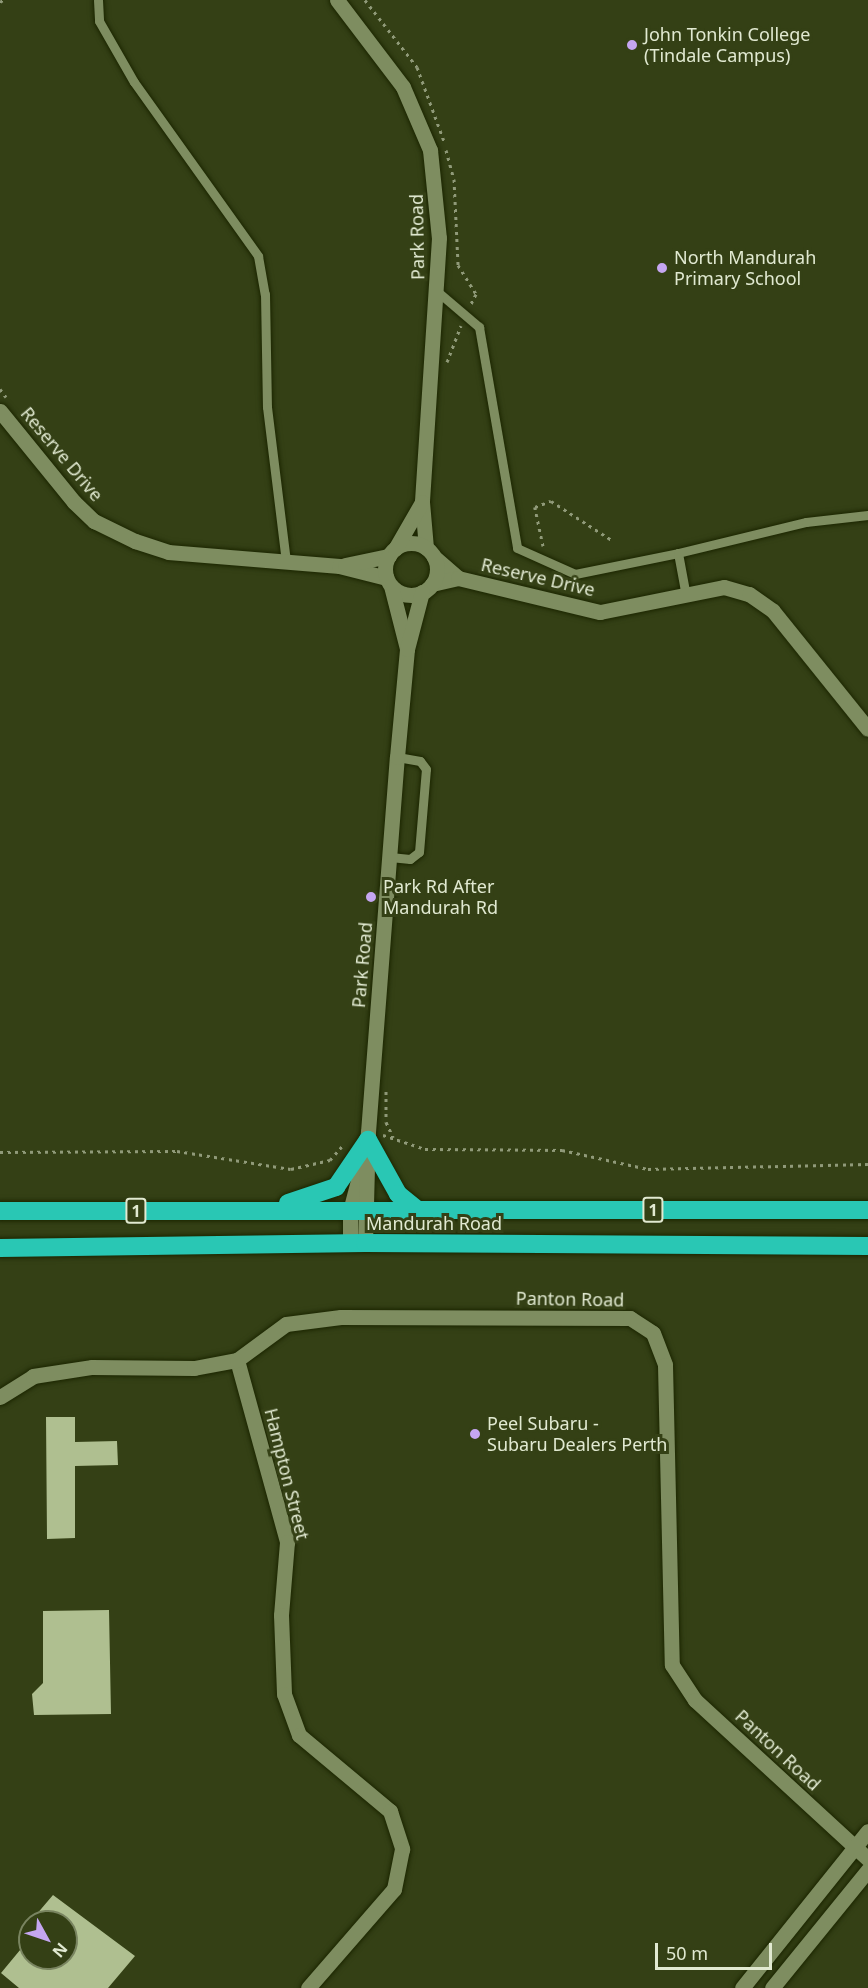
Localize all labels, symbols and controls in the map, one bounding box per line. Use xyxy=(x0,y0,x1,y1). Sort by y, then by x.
place label: John Tonkin College (Tindale Campus) xyxy=(644,24,810,66)
marker: John Tonkin College (Tindale Campus) xyxy=(625,38,639,52)
street label: Park Road xyxy=(405,194,429,280)
place label: North Mandurah Primary School xyxy=(674,247,816,290)
marker: North Mandurah Primary School xyxy=(655,261,669,275)
street label: Reserve Drive xyxy=(16,403,108,505)
street label: Reserve Drive xyxy=(479,553,597,601)
place label: Park Rd After Mandurah Rd xyxy=(383,876,498,918)
marker: Park Rd After Mandurah Rd xyxy=(364,890,378,904)
street label: Park Road xyxy=(347,921,377,1009)
road number: 1 xyxy=(641,1197,665,1223)
road number: 1 xyxy=(124,1198,148,1224)
street label: Mandurah Road xyxy=(366,1212,502,1234)
street label: Panton Road xyxy=(516,1287,624,1311)
street label: Hampton Street xyxy=(260,1406,314,1542)
place label: Peel Subaru - Subaru Dealers Perth xyxy=(487,1413,667,1456)
marker: Peel Subaru - Subaru Dealers Perth xyxy=(468,1427,482,1441)
street label: Panton Road xyxy=(731,1705,825,1795)
north arrow xyxy=(18,1910,78,1970)
scale bar xyxy=(658,1931,775,1969)
text: N xyxy=(48,1938,73,1962)
text: 50 m xyxy=(666,1941,708,1965)

